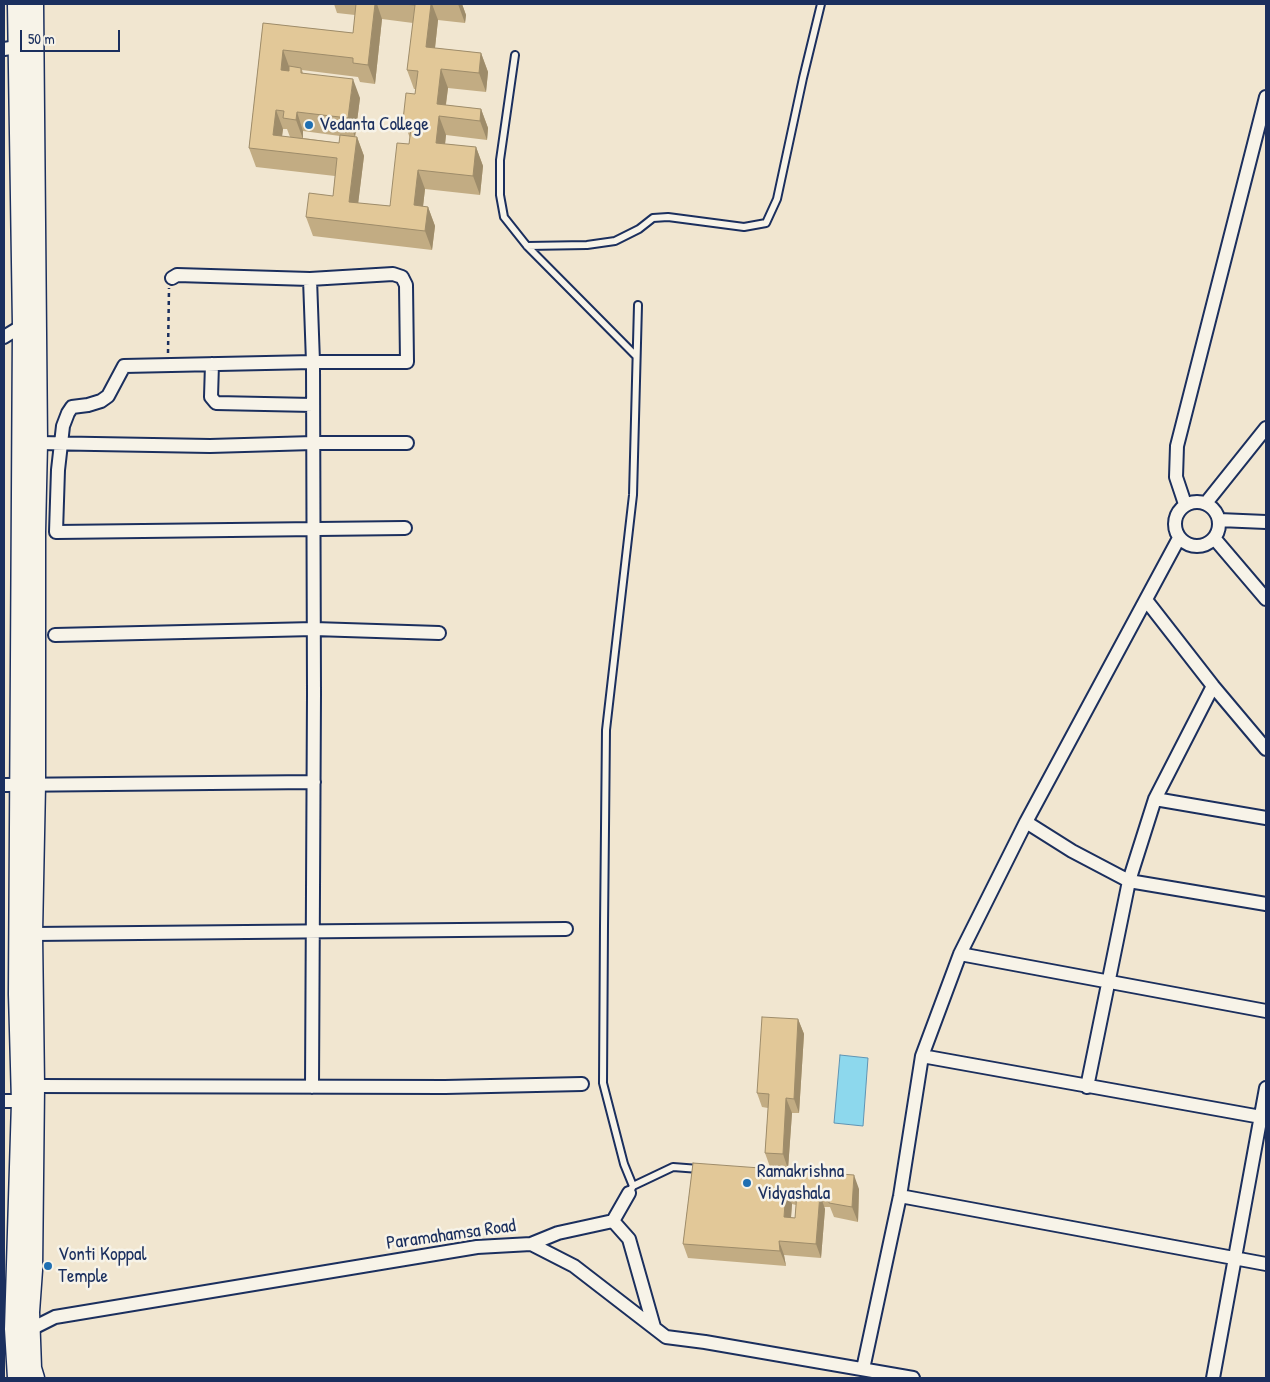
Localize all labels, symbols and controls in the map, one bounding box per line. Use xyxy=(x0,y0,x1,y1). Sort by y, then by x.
scale bar xyxy=(22,20,122,52)
text: 50 m xyxy=(28,28,55,49)
place label: Vedanta College xyxy=(319,114,429,136)
marker: Vedanta College xyxy=(303,119,315,131)
place label: Ramakrishna Vidyashala xyxy=(757,1161,844,1205)
marker: Ramakrishna Vidyashala xyxy=(741,1177,753,1189)
street label: Paramahamsa Road xyxy=(385,1215,517,1255)
place label: Vonti Koppal Temple xyxy=(58,1244,146,1288)
marker: Vonti Koppal Temple xyxy=(42,1260,54,1272)

